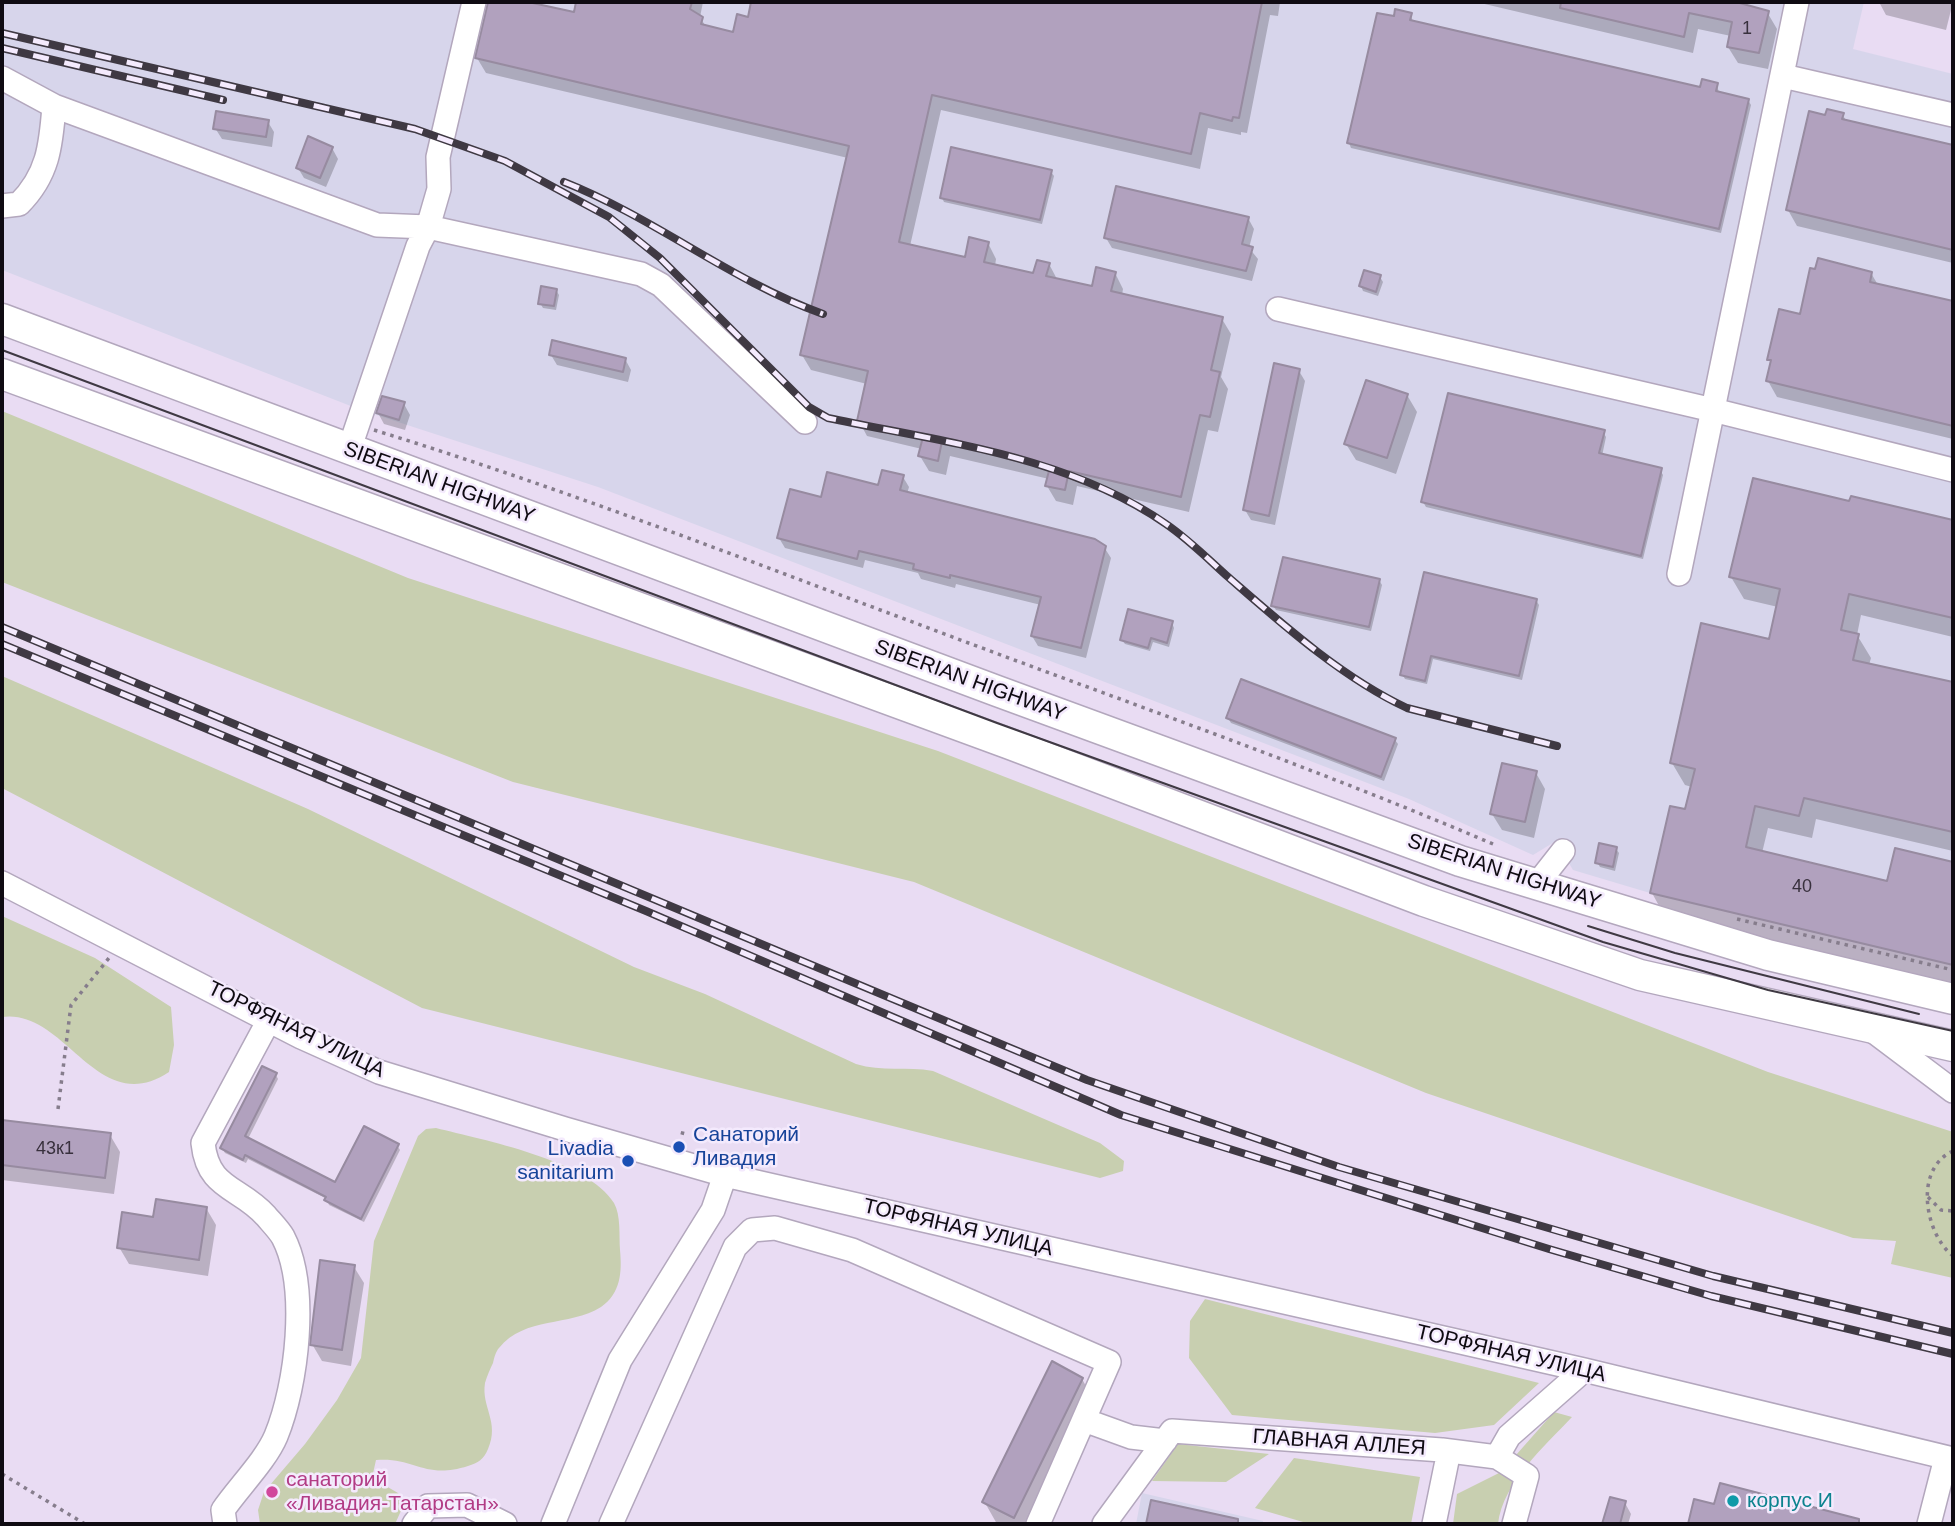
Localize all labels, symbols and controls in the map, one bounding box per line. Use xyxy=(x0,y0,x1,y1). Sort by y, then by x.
house number: 1 xyxy=(1742,18,1752,40)
street label: SIBERIAN HIGHWAY xyxy=(340,437,538,529)
street label: SIBERIAN HIGHWAY xyxy=(871,635,1069,727)
street label: SIBERIAN HIGHWAY xyxy=(1404,829,1604,915)
house number: 40 xyxy=(1792,876,1812,898)
street label: ТОРФЯНАЯ УЛИЦА xyxy=(203,976,389,1084)
place label: Санаторий Ливадия xyxy=(693,1122,799,1172)
place label: Livadia sanitarium xyxy=(517,1136,614,1186)
house number: 43к1 xyxy=(36,1138,74,1160)
marker: Санаторий Ливадия xyxy=(671,1139,687,1155)
marker: Livadia sanitarium xyxy=(620,1153,636,1169)
street label: ТОРФЯНАЯ УЛИЦА xyxy=(861,1194,1055,1262)
street label: ТОРФЯНАЯ УЛИЦА xyxy=(1414,1320,1608,1388)
street label: ГЛАВНАЯ АЛЛЕЯ xyxy=(1252,1424,1426,1462)
place label: санаторий «Ливадия-Татарстан» xyxy=(286,1467,499,1517)
marker: санаторий «Ливадия-Татарстан» xyxy=(264,1484,280,1500)
place label: корпус И xyxy=(1747,1488,1833,1514)
marker: корпус И xyxy=(1725,1493,1741,1509)

